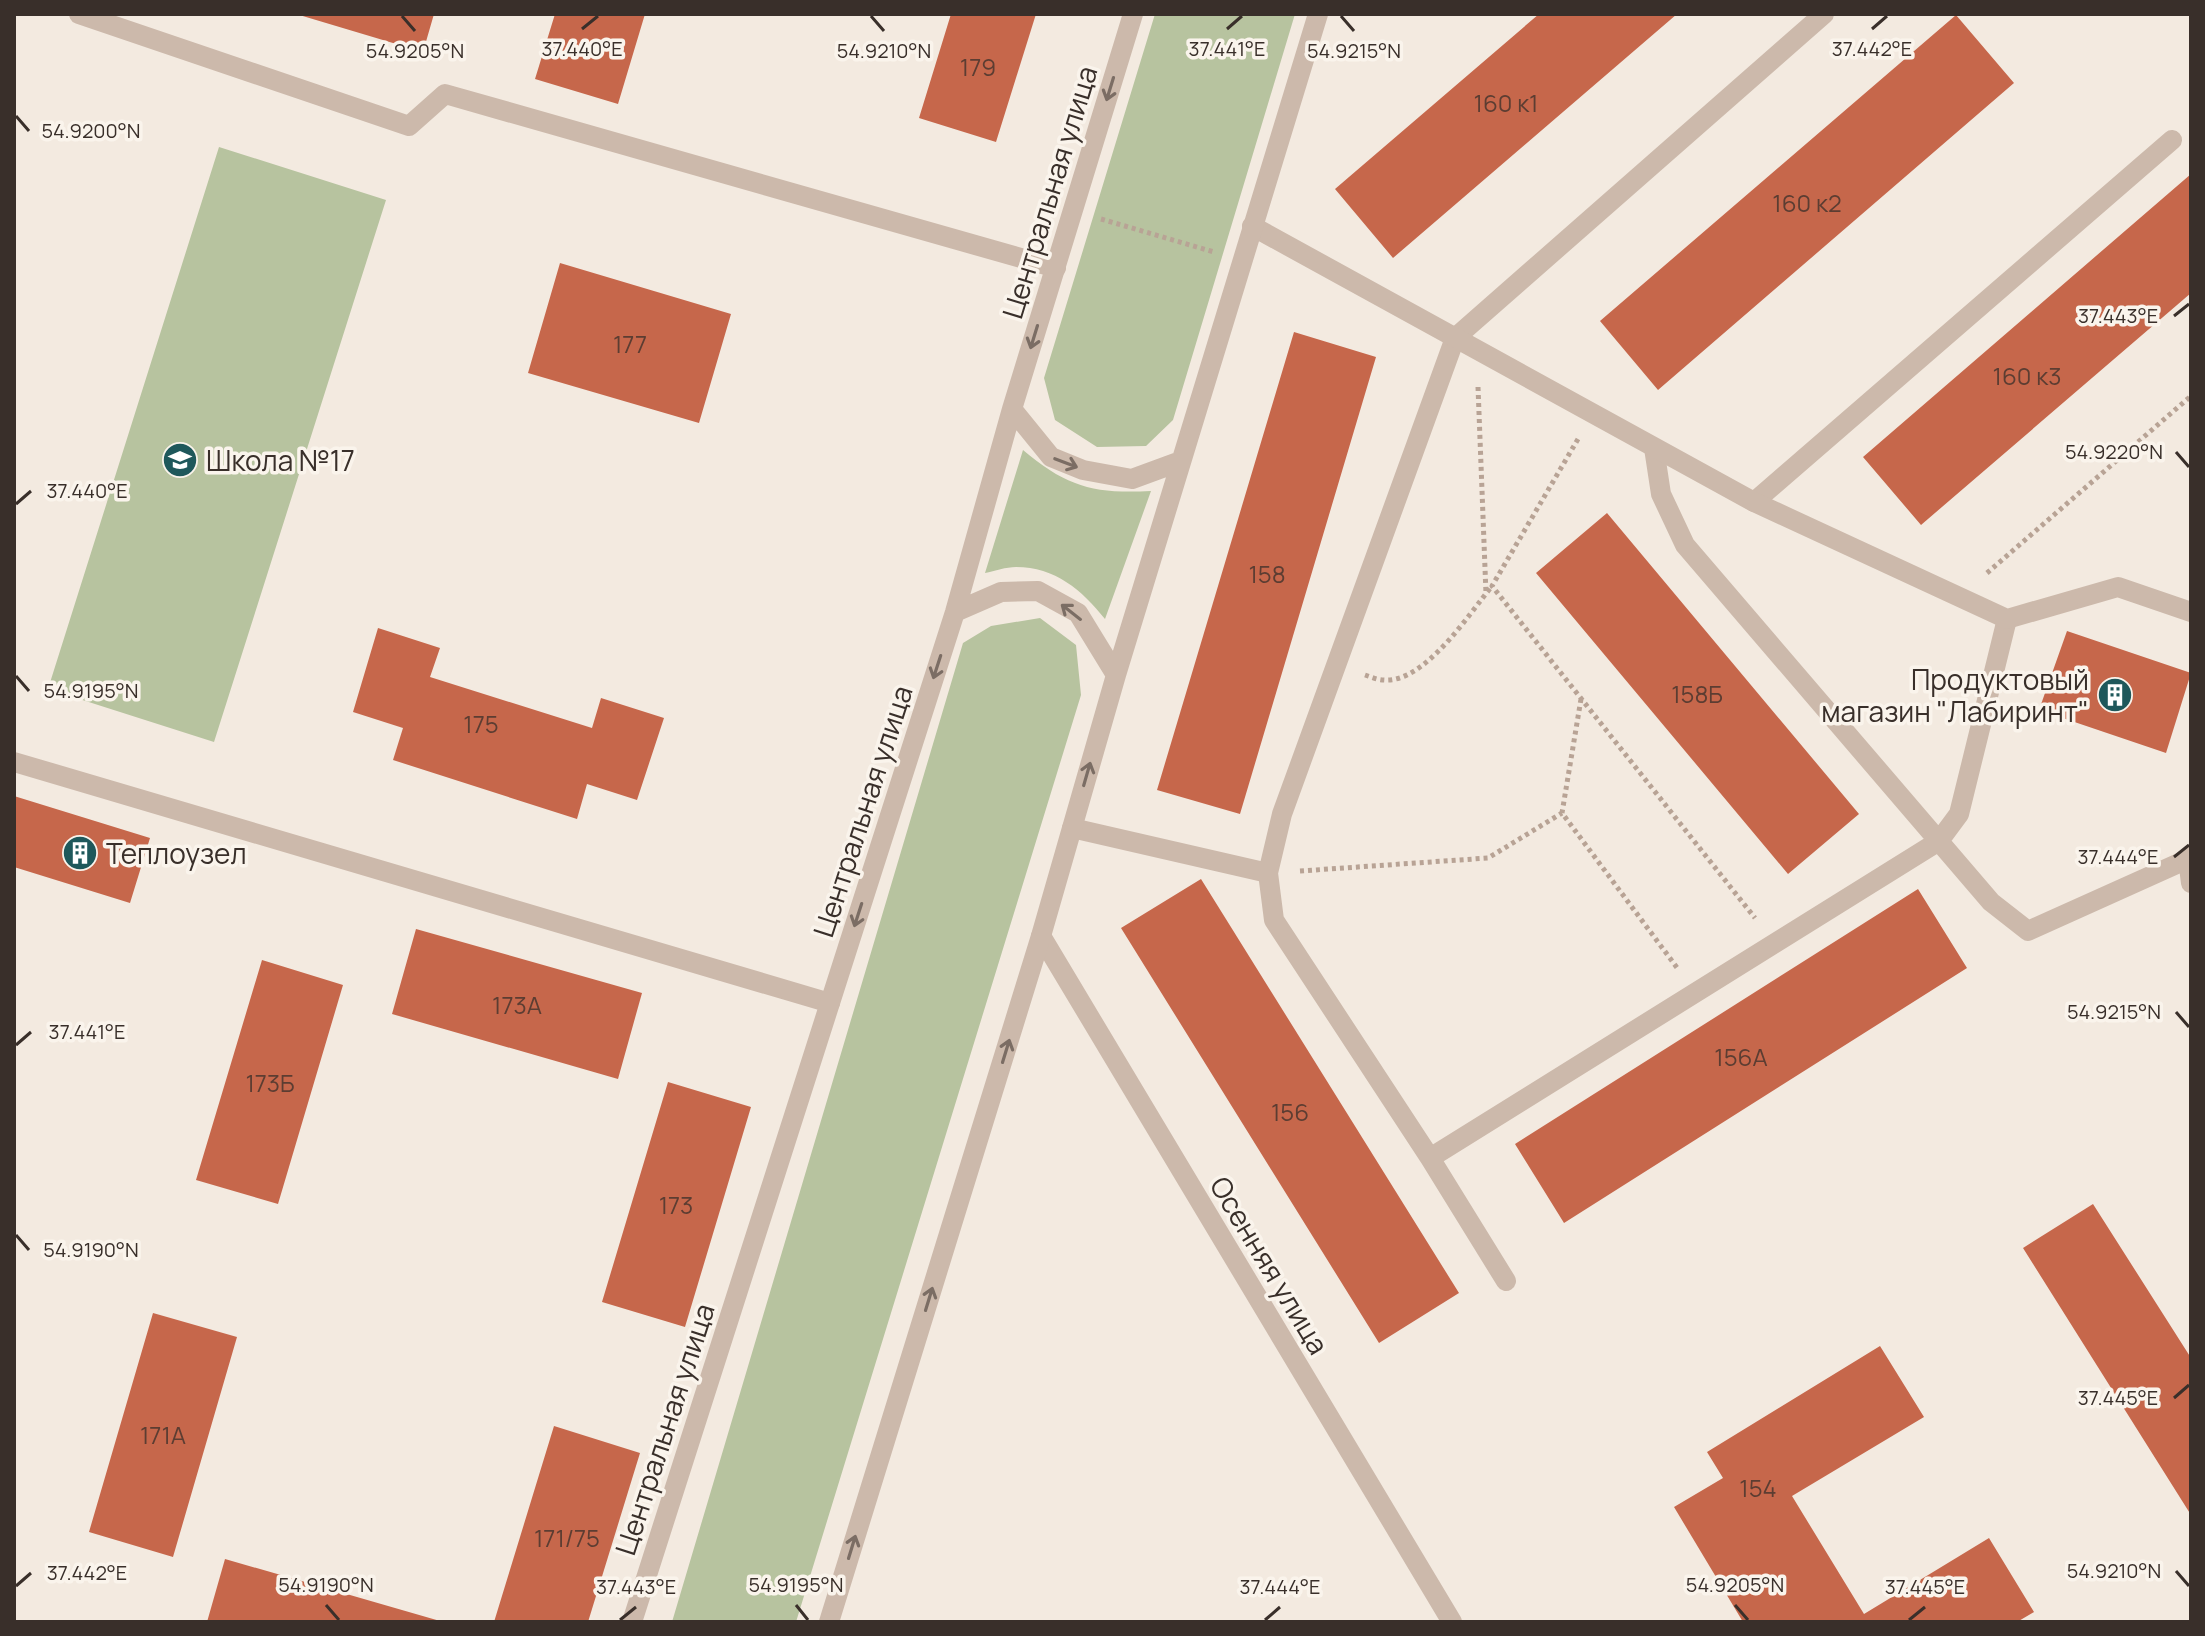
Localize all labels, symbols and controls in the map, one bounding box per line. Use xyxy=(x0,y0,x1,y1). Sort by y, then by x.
text: 37.440°E xyxy=(541,35,623,62)
text: 37.441°E xyxy=(1189,35,1265,62)
text: 37.442°E xyxy=(1832,35,1912,62)
text: 54.9205°N xyxy=(366,37,464,64)
text: 54.9210°N xyxy=(837,37,931,64)
text: 54.9215°N xyxy=(1307,37,1401,64)
house number: 179 xyxy=(960,50,996,83)
street label: Центральная улица xyxy=(992,61,1106,323)
one-way arrow xyxy=(1102,75,1117,101)
house number: 160 к1 xyxy=(1474,86,1538,119)
text: 54.9200°N xyxy=(42,117,140,144)
house number: 160 к2 xyxy=(1772,186,1842,219)
text: 37.443°E xyxy=(2078,302,2158,329)
one-way arrow xyxy=(1026,324,1041,350)
house number: 177 xyxy=(613,327,647,360)
house number: 160 к3 xyxy=(1993,359,2061,392)
text: 54.9220°N xyxy=(2065,438,2163,465)
school or university icon: Школа №17 xyxy=(161,441,199,479)
place label: Школа №17 xyxy=(206,441,355,479)
one-way arrow xyxy=(1053,457,1078,471)
text: 37.440°E xyxy=(46,477,128,504)
house number: 158 xyxy=(1248,557,1286,590)
one-way arrow xyxy=(1061,604,1082,622)
one-way arrow xyxy=(929,654,944,680)
place label: Продуктовый магазин "Лабиринт" xyxy=(1821,660,2089,730)
building icon: Продуктовый магазин "Лабиринт" xyxy=(2096,676,2134,714)
text: 54.9195°N xyxy=(44,677,138,704)
house number: 158Б xyxy=(1671,677,1723,710)
street label: Центральная улица xyxy=(803,680,921,942)
house number: 175 xyxy=(463,707,499,740)
one-way arrow xyxy=(1080,762,1095,788)
building icon: Теплоузел xyxy=(61,834,99,872)
place label: Теплоузел xyxy=(106,834,247,872)
text: 37.444°E xyxy=(2077,843,2159,870)
one-way arrow xyxy=(850,902,864,927)
house number: 173А xyxy=(492,988,542,1021)
text: 54.9215°N xyxy=(2067,998,2161,1025)
text: 37.441°E xyxy=(49,1018,125,1045)
one-way arrow xyxy=(999,1038,1014,1064)
house number: 156А xyxy=(1714,1040,1768,1073)
house number: 173Б xyxy=(245,1066,295,1099)
house number: 156 xyxy=(1271,1095,1309,1128)
street label: Осенняя улица xyxy=(1202,1169,1338,1361)
house number: 173 xyxy=(659,1188,693,1221)
text: 54.9190°N xyxy=(43,1236,139,1263)
one-way arrow xyxy=(923,1287,937,1312)
street label: Центральная улица xyxy=(605,1298,723,1560)
text: 37.445°E xyxy=(2078,1384,2158,1411)
house number: 171А xyxy=(140,1418,186,1451)
house number: 154 xyxy=(1739,1471,1777,1504)
house number: 171/75 xyxy=(534,1521,600,1554)
one-way arrow xyxy=(845,1535,860,1561)
text: 54.9210°N xyxy=(2067,1557,2161,1584)
text: 37.442°E xyxy=(47,1559,127,1586)
text: 54.9190°N xyxy=(278,1571,374,1598)
text: 54.9195°N xyxy=(749,1571,843,1598)
text: 54.9205°N xyxy=(1686,1571,1784,1598)
text: 37.443°E xyxy=(596,1573,676,1600)
text: 37.444°E xyxy=(1239,1573,1321,1600)
text: 37.445°E xyxy=(1885,1573,1965,1600)

